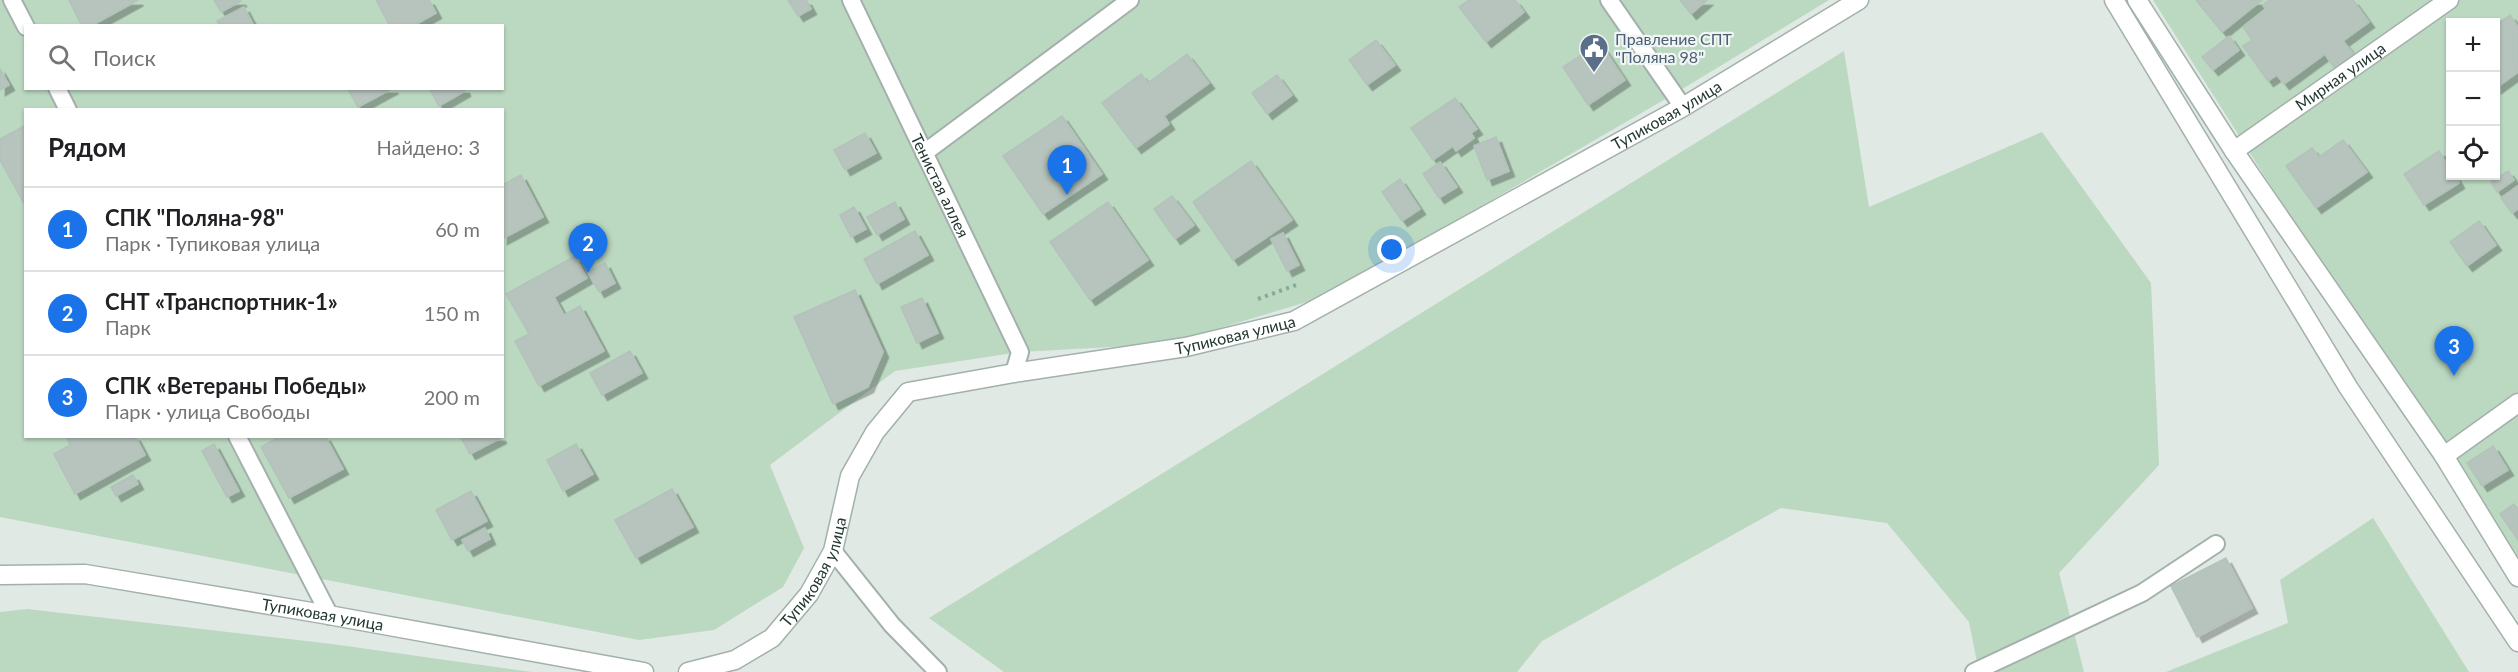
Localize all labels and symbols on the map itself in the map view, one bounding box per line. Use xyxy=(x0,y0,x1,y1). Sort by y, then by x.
place label: Правление СПТ "Поляна 98" xyxy=(1615,29,1733,66)
public building icon: Правление СПТ "Поляна 98" xyxy=(1578,32,1610,74)
street label: Мирная улица xyxy=(2291,38,2389,114)
street label: Тупиковая улица xyxy=(1608,76,1725,153)
street label: Тенистая аллея xyxy=(908,131,974,240)
pin: 1 xyxy=(1048,146,1086,195)
pin: 2 xyxy=(568,224,608,273)
your location xyxy=(1377,235,1406,264)
street label: Тупиковая улица xyxy=(1174,311,1297,358)
pin: 3 xyxy=(2434,326,2474,376)
street label: Тупиковая улица xyxy=(776,515,849,630)
street label: Тупиковая улица xyxy=(260,594,385,634)

